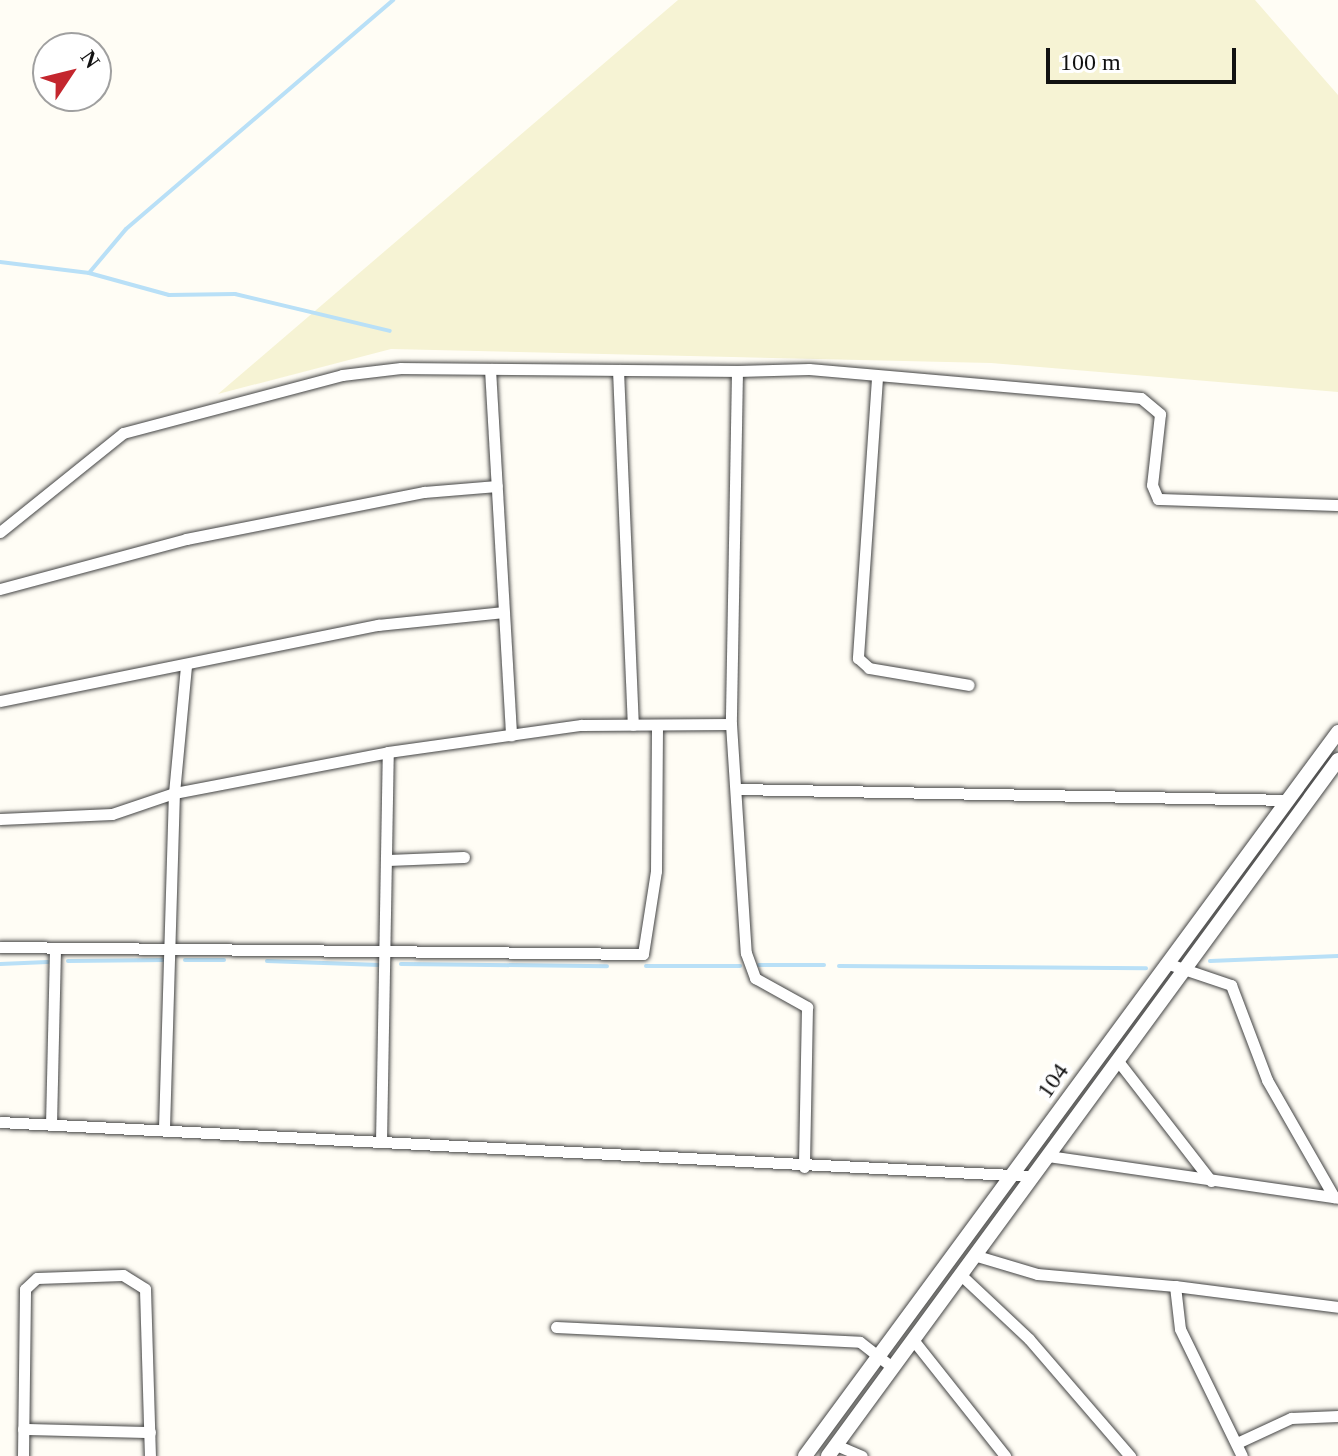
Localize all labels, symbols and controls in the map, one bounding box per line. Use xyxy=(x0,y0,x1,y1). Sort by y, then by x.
north arrow xyxy=(32,32,112,112)
scale bar xyxy=(1050,32,1240,82)
text: N xyxy=(76,45,105,73)
text: 100 m xyxy=(1060,49,1121,75)
street label: 104 xyxy=(1031,1058,1075,1104)

